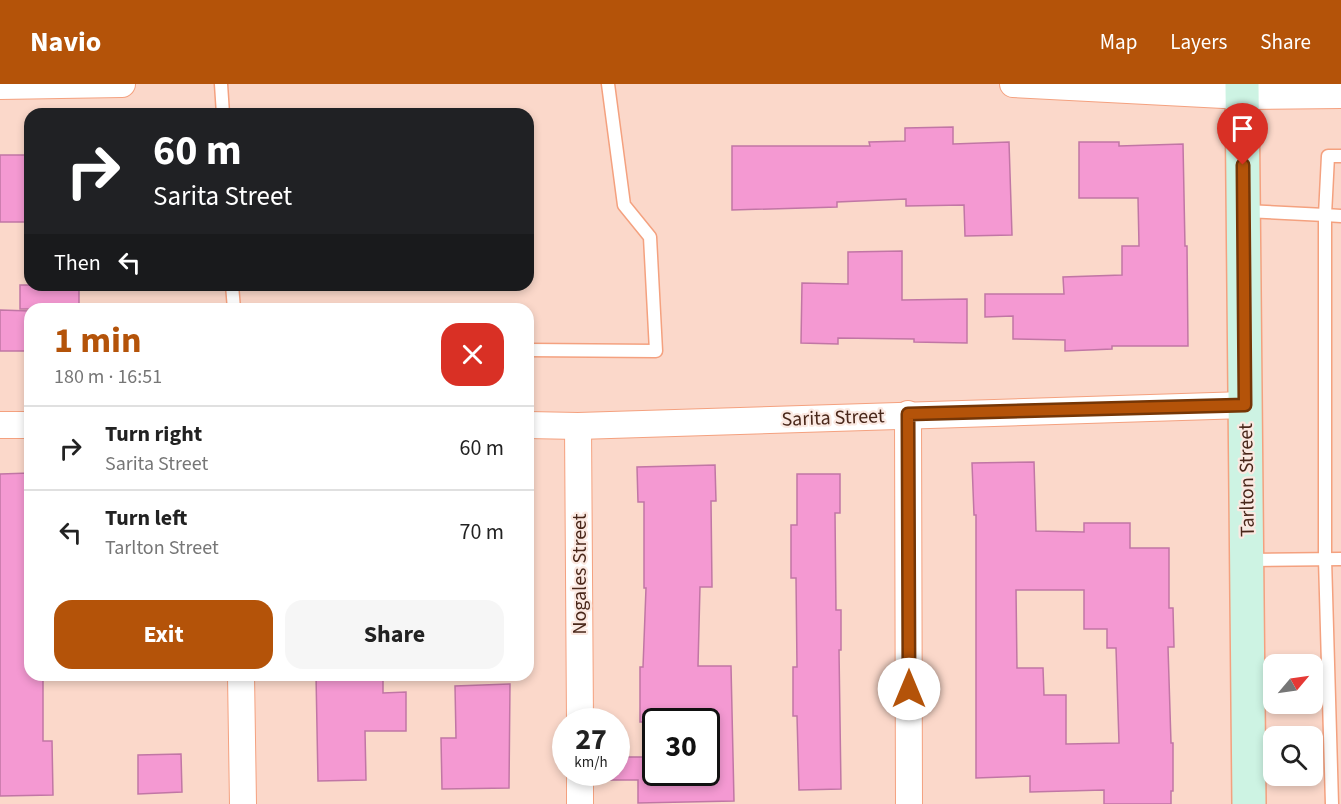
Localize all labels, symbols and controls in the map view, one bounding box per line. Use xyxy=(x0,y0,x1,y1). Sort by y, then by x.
text: Navio xyxy=(30,22,101,62)
text: Map xyxy=(1100,27,1137,57)
text: Layers xyxy=(1170,27,1227,57)
text: Share xyxy=(1260,27,1311,57)
pin xyxy=(1217,103,1268,165)
icon: arrive xyxy=(1226,112,1259,145)
text: 60 m xyxy=(153,121,242,181)
icon: right xyxy=(54,132,132,210)
text: Sarita Street xyxy=(153,177,292,216)
icon: left xyxy=(113,246,146,279)
text: Then xyxy=(54,247,101,279)
text: 1 min xyxy=(54,315,142,366)
button: close xyxy=(441,323,504,386)
text: 180 m · 16:51 xyxy=(54,363,162,391)
street label: Sarita Street xyxy=(781,402,885,434)
text: Turn right xyxy=(105,418,202,450)
street label: Tarlton Street xyxy=(1232,423,1262,537)
icon: right xyxy=(54,432,87,465)
text: 60 m xyxy=(459,432,504,464)
text: Sarita Street xyxy=(105,450,208,478)
text: Turn left xyxy=(105,502,187,534)
street label: Nogales Street xyxy=(566,513,594,635)
icon: left xyxy=(54,516,87,549)
text: 70 m xyxy=(459,516,504,548)
text: Tarlton Street xyxy=(105,534,219,562)
button: Exit xyxy=(54,600,273,669)
button: Share xyxy=(285,600,504,669)
north arrow xyxy=(1263,654,1323,714)
map controls xyxy=(1263,654,1323,786)
position arrow xyxy=(877,657,941,721)
speed limit sign: 30 xyxy=(642,708,720,786)
text: 27 xyxy=(575,718,607,761)
button: search xyxy=(1263,726,1323,786)
text: km/h xyxy=(574,752,608,773)

